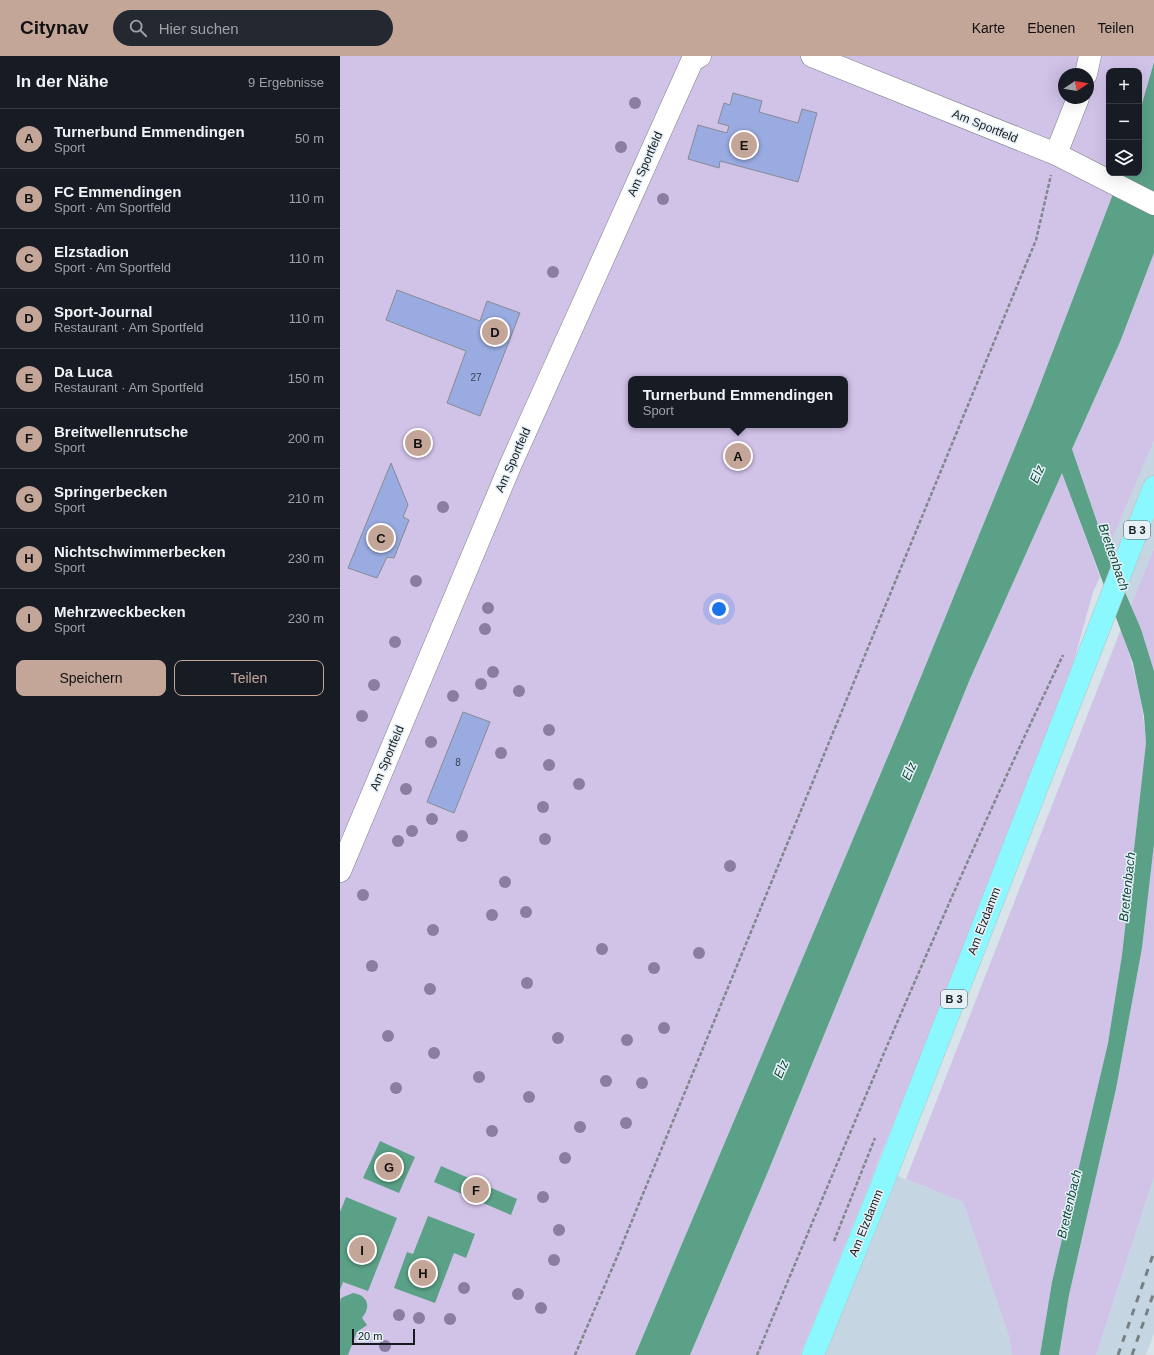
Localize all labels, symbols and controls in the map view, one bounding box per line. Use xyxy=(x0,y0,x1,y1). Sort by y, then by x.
search box xyxy=(113,10,393,46)
text: Citynav xyxy=(20,17,89,38)
icon: search xyxy=(127,17,149,39)
text: Hier suchen xyxy=(159,20,239,37)
text: Karte xyxy=(972,20,1005,36)
text: Ebenen xyxy=(1027,20,1075,36)
text: Teilen xyxy=(1097,20,1134,36)
north arrow xyxy=(1058,68,1094,104)
map controls xyxy=(1106,68,1142,176)
button: + xyxy=(1106,68,1142,104)
text: In der Nähe xyxy=(16,72,109,91)
text: 9 Ergebnisse xyxy=(248,75,324,90)
button: − xyxy=(1106,104,1142,140)
street label: Am Sportfeld xyxy=(950,107,1020,145)
text: Turnerbund Emmendingen xyxy=(54,123,245,140)
street label: Am Sportfeld xyxy=(624,129,666,199)
pin: E xyxy=(731,130,757,160)
text: A xyxy=(24,131,34,146)
text: 50 m xyxy=(295,131,324,146)
text: Sport xyxy=(54,140,85,155)
button: layers xyxy=(1106,140,1142,176)
text: FC Emmendingen xyxy=(54,183,182,200)
text: B xyxy=(24,191,34,206)
text: 110 m xyxy=(289,191,324,206)
text: Sport · Am Sportfeld xyxy=(54,200,171,215)
text: Elzstadion xyxy=(54,243,129,260)
text: C xyxy=(24,251,34,266)
text: 110 m xyxy=(289,251,324,266)
text: Sport · Am Sportfeld xyxy=(54,260,171,275)
text: Sport-Journal xyxy=(54,303,152,320)
text: D xyxy=(24,311,34,326)
text: 110 m xyxy=(289,311,324,326)
pin: D xyxy=(482,317,508,347)
text: Restaurant · Am Sportfeld xyxy=(54,320,204,335)
text: Da Luca xyxy=(54,363,112,380)
text: E xyxy=(25,371,33,386)
text: 150 m xyxy=(288,371,324,386)
house number: 27 xyxy=(470,372,482,383)
popup xyxy=(628,376,848,428)
text: Restaurant · Am Sportfeld xyxy=(54,380,204,395)
text: Turnerbund Emmendingen xyxy=(643,386,833,403)
text: Sport xyxy=(643,403,674,418)
text: Breitwellenrutsche xyxy=(54,423,188,440)
street label: Am Sportfeld xyxy=(492,425,534,495)
pin: B xyxy=(405,428,431,458)
text: F xyxy=(25,431,33,446)
text: 200 m xyxy=(288,431,324,446)
text: Sport xyxy=(54,440,85,455)
pin: A xyxy=(725,441,751,471)
water label: Elz xyxy=(1027,462,1048,485)
text: Springerbecken xyxy=(54,483,167,500)
text: G xyxy=(24,491,34,506)
text: 210 m xyxy=(288,491,324,506)
text: Sport xyxy=(54,500,85,515)
water label: Brettenbach xyxy=(1095,521,1133,593)
road number: B 3 xyxy=(1124,521,1150,539)
pin: C xyxy=(368,523,394,553)
text: Nichtschwimmerbecken xyxy=(54,543,226,560)
text: H xyxy=(24,551,34,566)
text: 230 m xyxy=(288,551,324,566)
text: Sport xyxy=(54,560,85,575)
your location xyxy=(709,599,729,619)
text: Mehrzweckbecken xyxy=(54,603,186,620)
text: I xyxy=(27,611,31,626)
text: 230 m xyxy=(288,611,324,626)
text: Sport xyxy=(54,620,85,635)
button: Speichern xyxy=(16,660,166,696)
button: Teilen xyxy=(174,660,324,696)
street label: Am Sportfeld xyxy=(367,723,407,793)
house number: 8 xyxy=(455,757,461,768)
water label: Elz xyxy=(899,759,920,782)
water label: Brettenbach xyxy=(1116,851,1138,923)
street label: Am Elzdamm xyxy=(965,885,1003,957)
road number: B 3 xyxy=(941,990,967,1008)
water label: Elz xyxy=(771,1057,792,1080)
pin: G xyxy=(376,1152,402,1182)
water label: Brettenbach xyxy=(1054,1168,1084,1240)
pin: F xyxy=(463,1175,489,1205)
street label: Am Elzdamm xyxy=(846,1187,886,1259)
pin: I xyxy=(349,1235,375,1265)
pin: H xyxy=(410,1258,436,1288)
scale bar xyxy=(352,1327,415,1346)
text: 20 m xyxy=(358,1330,382,1342)

